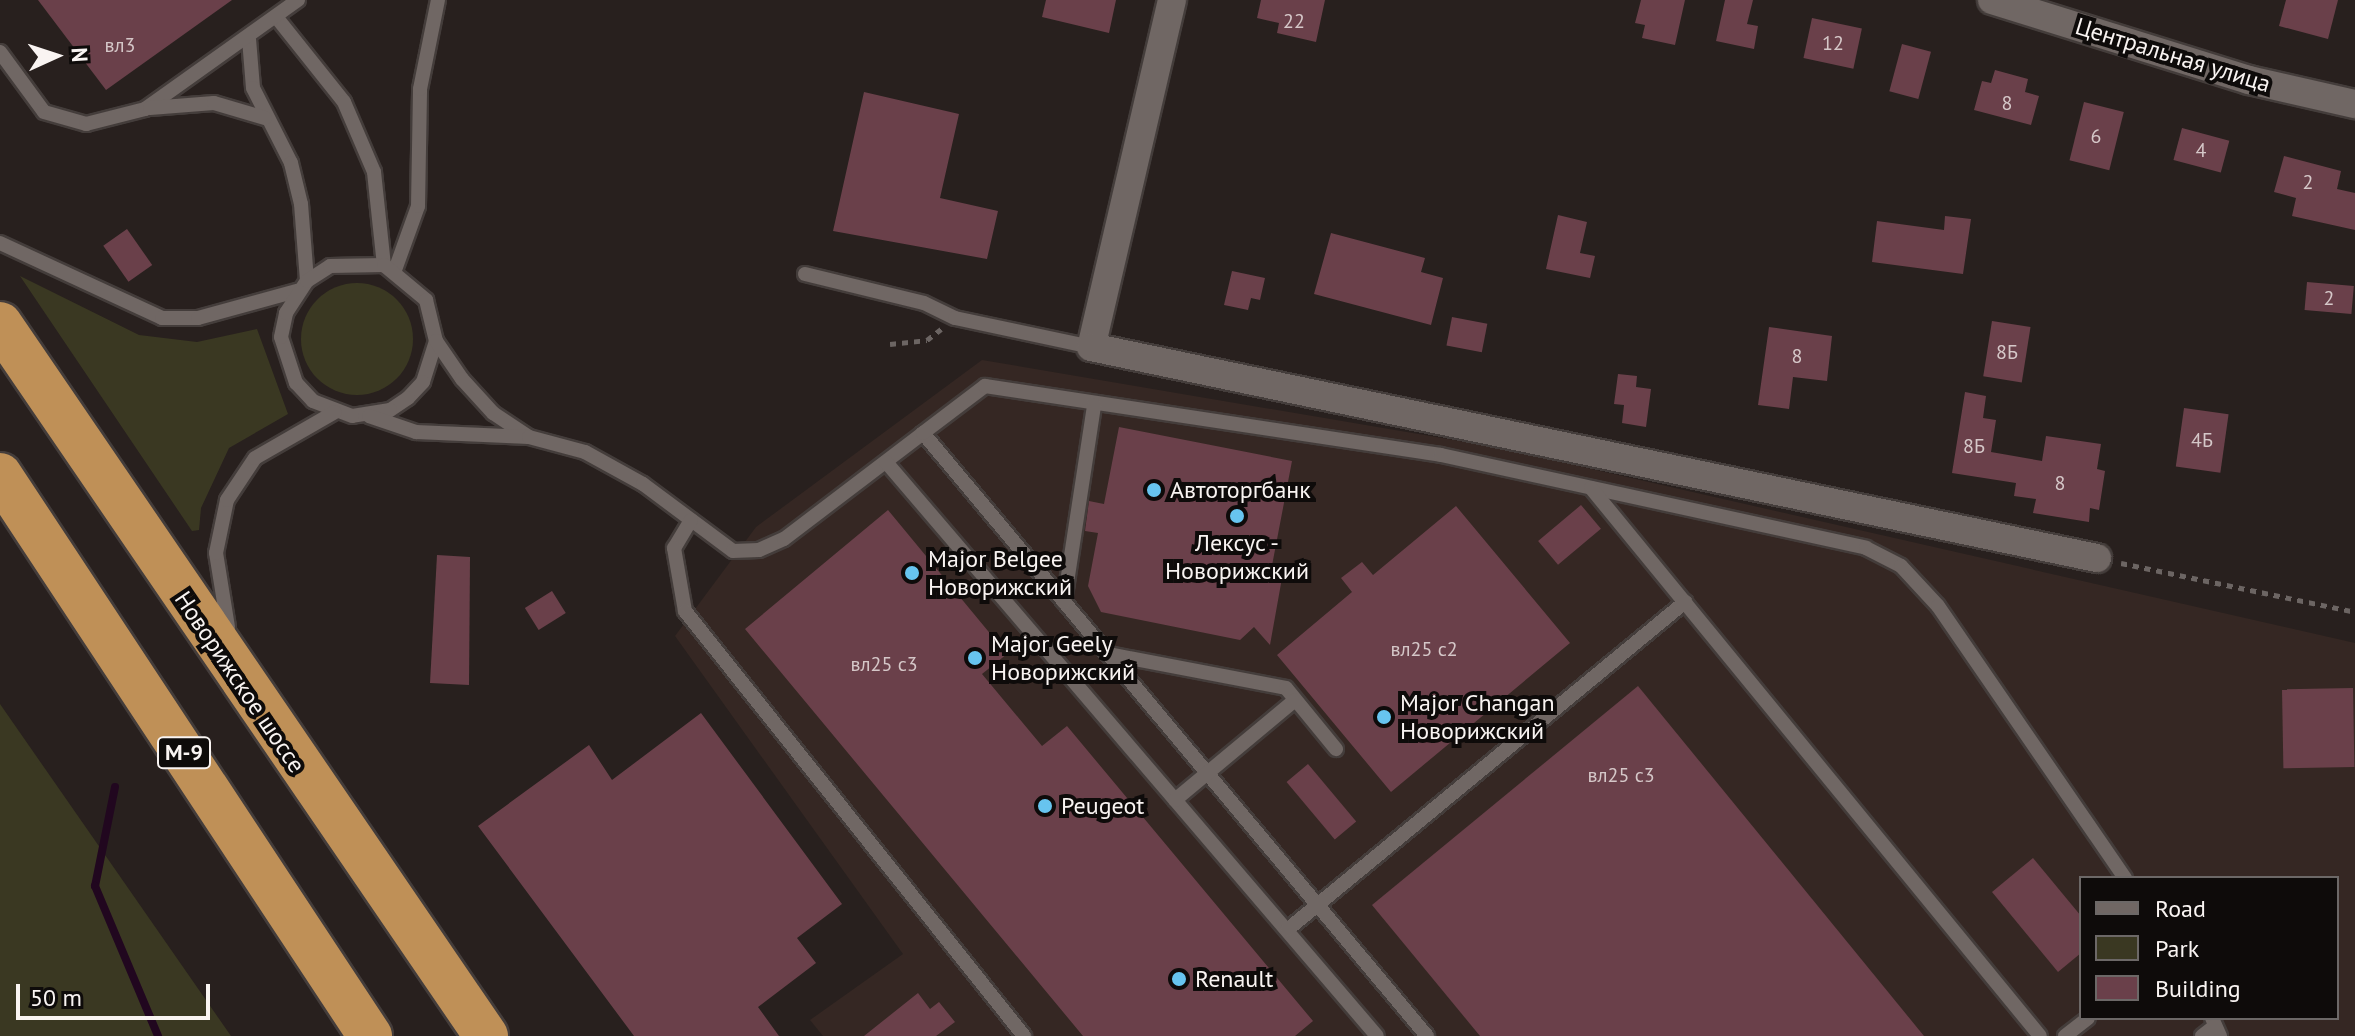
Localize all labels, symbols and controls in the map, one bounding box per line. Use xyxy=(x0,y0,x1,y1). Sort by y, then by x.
house number: 22 xyxy=(1283,9,1305,33)
street label: Центральная улица xyxy=(2072,12,2274,98)
north arrow xyxy=(16,16,96,96)
house number: 12 xyxy=(1822,31,1844,55)
house number: вл3 xyxy=(105,33,135,57)
text: N xyxy=(66,47,94,63)
house number: 8 xyxy=(2002,91,2012,115)
house number: 6 xyxy=(2091,124,2101,148)
house number: 4 xyxy=(2196,138,2206,162)
house number: 2 xyxy=(2303,170,2313,194)
house number: 2 xyxy=(2324,286,2334,310)
house number: 8Б xyxy=(1996,340,2018,364)
house number: 8 xyxy=(1792,344,1802,368)
house number: 4Б xyxy=(2191,428,2213,452)
house number: 8Б xyxy=(1963,434,1985,458)
house number: 8 xyxy=(2055,471,2065,495)
place label: Автоторгбанк xyxy=(1170,476,1311,504)
marker: Автоторгбанк xyxy=(1145,481,1163,499)
marker: Лексус - Новорижский xyxy=(1228,507,1246,525)
place label: Лексус - Новорижский xyxy=(1165,529,1309,585)
place label: Major Belgee Новорижский xyxy=(928,545,1072,601)
marker: Major Belgee Новорижский xyxy=(903,564,921,582)
street label: Новорижское шоссе xyxy=(169,586,311,778)
place label: Major Geely Новорижский xyxy=(991,630,1135,686)
house number: вл25 с2 xyxy=(1390,637,1458,661)
marker: Major Geely Новорижский xyxy=(966,649,984,667)
house number: вл25 с3 xyxy=(850,652,918,676)
place label: Major Changan Новорижский xyxy=(1400,689,1555,745)
marker: Major Changan Новорижский xyxy=(1375,708,1393,726)
road number: М-9 xyxy=(156,735,212,771)
house number: вл25 с3 xyxy=(1587,763,1655,787)
place label: Peugeot xyxy=(1061,792,1144,820)
marker: Peugeot xyxy=(1036,797,1054,815)
legend xyxy=(2079,876,2339,1020)
text: Road xyxy=(2155,893,2206,924)
text: Park xyxy=(2155,933,2199,964)
place label: Renault xyxy=(1195,965,1273,993)
scale bar xyxy=(20,968,214,1018)
marker: Renault xyxy=(1170,970,1188,988)
text: Building xyxy=(2155,973,2241,1004)
text: 50 m xyxy=(30,982,82,1013)

